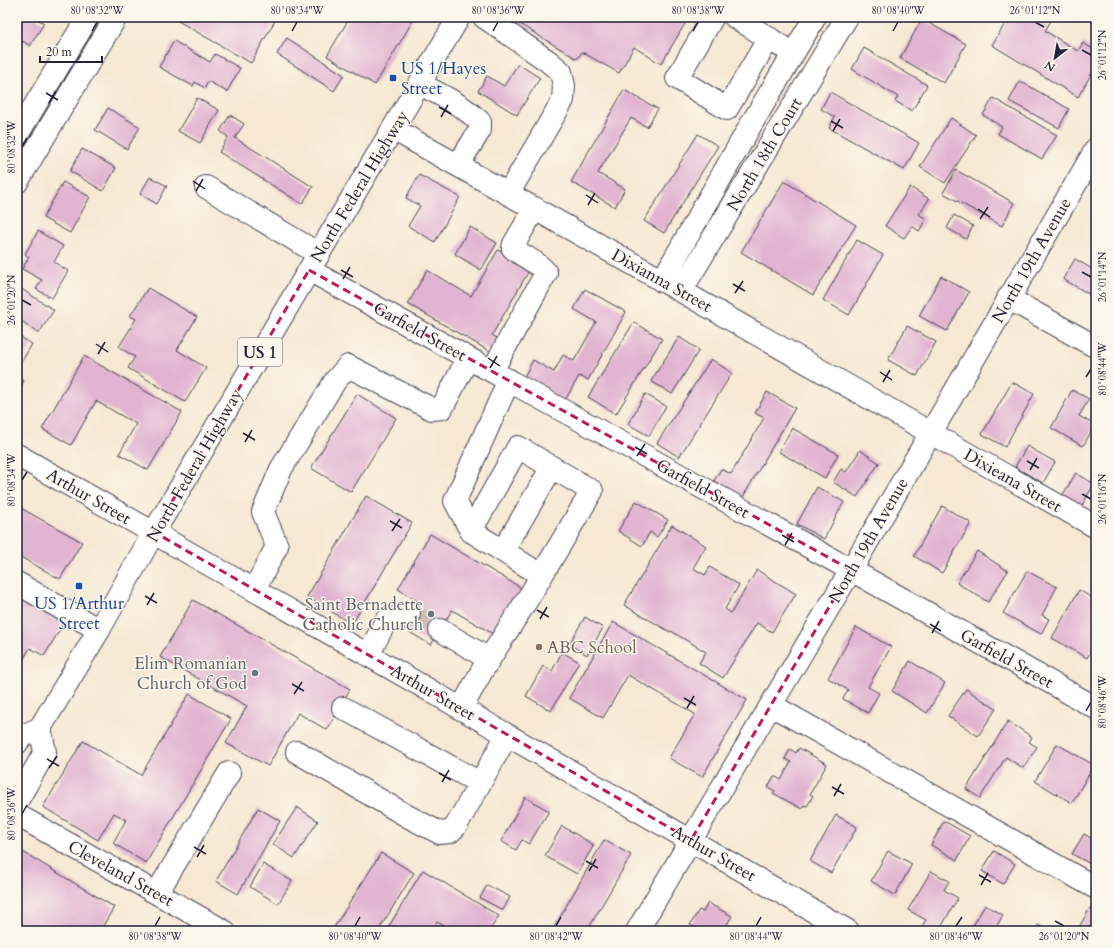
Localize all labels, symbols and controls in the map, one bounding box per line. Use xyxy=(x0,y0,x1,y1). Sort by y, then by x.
text: 80°08'32"W xyxy=(70,4,125,18)
text: 80°08'34"W xyxy=(270,4,325,18)
text: 80°08'36"W xyxy=(471,4,526,18)
text: 80°08'38"W xyxy=(671,4,726,18)
text: 80°08'40"W xyxy=(871,4,926,18)
text: 26°01'12"N xyxy=(1010,4,1061,18)
text: 26°01'12"N xyxy=(1096,29,1110,80)
scale bar xyxy=(40,38,102,64)
north arrow xyxy=(1035,38,1075,78)
text: 20 m xyxy=(46,44,73,60)
place label: US 1/Hayes Street xyxy=(401,57,486,100)
text: N xyxy=(1042,57,1058,75)
marker: US 1/Hayes Street xyxy=(388,73,398,83)
street label: North 18th Court xyxy=(721,93,808,215)
street label: North Federal Highway xyxy=(305,106,414,267)
text: 80°08'32"W xyxy=(5,119,19,174)
street label: North 19th Avenue xyxy=(986,193,1077,327)
street label: Dixianna Street xyxy=(608,243,717,318)
text: 26°01'14"N xyxy=(1096,251,1110,302)
text: 26°01'20"N xyxy=(5,274,19,325)
street label: Garfield Street xyxy=(369,296,471,367)
road number: US 1 xyxy=(238,338,282,366)
text: 80°08'44"W xyxy=(1096,341,1110,396)
street label: North Federal Highway xyxy=(141,384,248,546)
street label: Dixieana Street xyxy=(960,443,1066,518)
text: 80°08'34"W xyxy=(5,452,19,507)
street label: Garfield Street xyxy=(652,453,754,524)
street label: Arthur Street xyxy=(42,463,136,530)
street label: North 19th Avenue xyxy=(823,473,914,607)
text: 26°01'16"N xyxy=(1096,473,1110,524)
marker: US 1/Arthur Street xyxy=(74,581,84,591)
place label: US 1/Arthur Street xyxy=(34,592,125,635)
place label: Saint Bernadette Catholic Church xyxy=(302,593,424,636)
marker: Saint Bernadette Catholic Church xyxy=(426,609,436,619)
street label: Garfield Street xyxy=(956,623,1058,694)
place label: ABC School xyxy=(547,636,637,659)
marker: ABC School xyxy=(534,642,544,652)
place label: Elim Romanian Church of God xyxy=(134,652,247,695)
street label: Arthur Street xyxy=(386,659,480,726)
marker: Elim Romanian Church of God xyxy=(250,668,260,678)
text: 80°08'46"W xyxy=(1096,674,1110,729)
text: 80°08'36"W xyxy=(5,786,19,841)
street label: Arthur Street xyxy=(667,820,761,887)
street label: Cleveland Street xyxy=(64,835,178,912)
text: 80°08'38"W xyxy=(128,930,183,944)
text: 80°08'40"W xyxy=(328,930,383,944)
text: 80°08'42"W xyxy=(529,930,584,944)
text: 80°08'44"W xyxy=(729,930,784,944)
text: 80°08'46"W xyxy=(929,930,984,944)
text: 26°01'20"N xyxy=(1039,930,1090,944)

